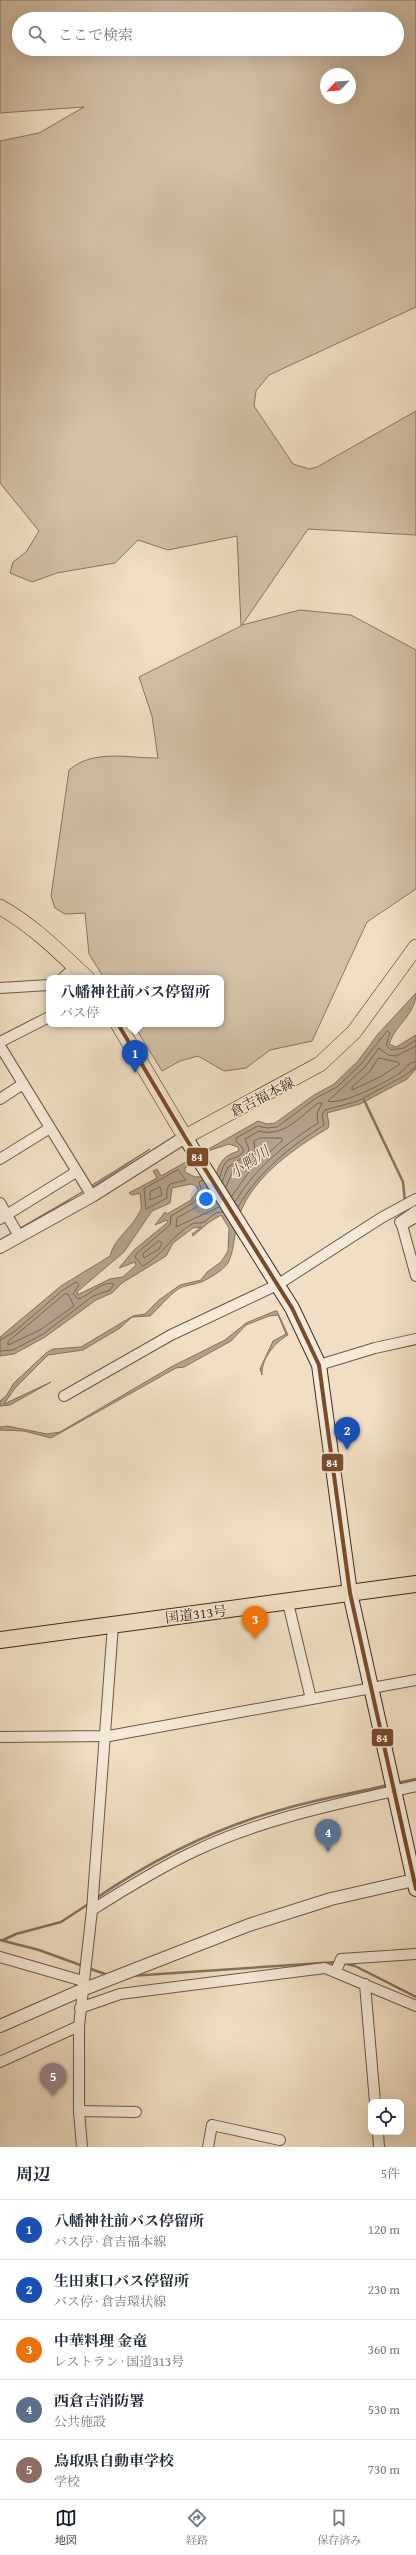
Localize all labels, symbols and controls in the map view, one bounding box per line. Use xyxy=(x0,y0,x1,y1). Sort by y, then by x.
search box xyxy=(12,12,404,56)
icon: search xyxy=(26,23,48,45)
text: ここで検索 xyxy=(58,24,133,45)
north arrow xyxy=(320,68,356,104)
popup xyxy=(46,975,224,1027)
text: 八幡神社前バス停留所 xyxy=(60,981,210,1002)
text: バス停 xyxy=(60,1003,99,1022)
pin: 1 xyxy=(122,1040,148,1073)
street label: 倉吉福本線 xyxy=(226,1072,298,1122)
water label: 小鴨川 xyxy=(224,1140,275,1183)
line badge: 84 xyxy=(186,1147,209,1167)
text: 84 xyxy=(191,1149,203,1165)
your location xyxy=(196,1189,216,1209)
pin: 2 xyxy=(334,1417,360,1450)
line badge: 84 xyxy=(321,1453,344,1472)
text: 84 xyxy=(326,1455,338,1471)
street label: 国道313号 xyxy=(164,1600,228,1628)
pin: 3 xyxy=(242,1606,268,1639)
line badge: 84 xyxy=(371,1728,394,1747)
text: 84 xyxy=(376,1730,388,1746)
pin: 4 xyxy=(315,1819,341,1852)
pin: 5 xyxy=(40,2063,66,2096)
map controls xyxy=(368,2099,404,2135)
button: locate xyxy=(368,2099,404,2135)
text: 周辺 xyxy=(16,2161,50,2186)
text: 5件 xyxy=(381,2164,400,2183)
text: 八幡神社前バス停留所 xyxy=(54,2210,204,2231)
text: 1 xyxy=(26,2220,32,2239)
text: 120 m xyxy=(368,2220,400,2239)
text: バス停 · 倉吉福本線 xyxy=(54,2232,166,2251)
text: 生田東口バス停留所 xyxy=(54,2270,189,2291)
text: 2 xyxy=(26,2280,32,2299)
text: 230 m xyxy=(368,2280,400,2299)
text: バス停 · 倉吉環状線 xyxy=(54,2292,166,2311)
text: 中華料理 金竜 xyxy=(54,2330,147,2351)
text: 3 xyxy=(26,2340,32,2359)
text: 360 m xyxy=(368,2340,400,2359)
text: レストラン · 国道313号 xyxy=(54,2352,184,2371)
text: 西倉吉消防署 xyxy=(54,2390,144,2411)
text: 4 xyxy=(26,2400,32,2419)
text: 530 m xyxy=(368,2400,400,2419)
text: 公共施設 xyxy=(54,2412,106,2431)
text: 鳥取県自動車学校 xyxy=(54,2450,174,2471)
text: 5 xyxy=(26,2460,32,2479)
text: 730 m xyxy=(368,2460,400,2479)
text: 学校 xyxy=(54,2472,80,2491)
tab: 地図 xyxy=(55,2507,77,2548)
tab: 経路 xyxy=(186,2507,208,2548)
tab: 保存済み xyxy=(317,2507,361,2548)

